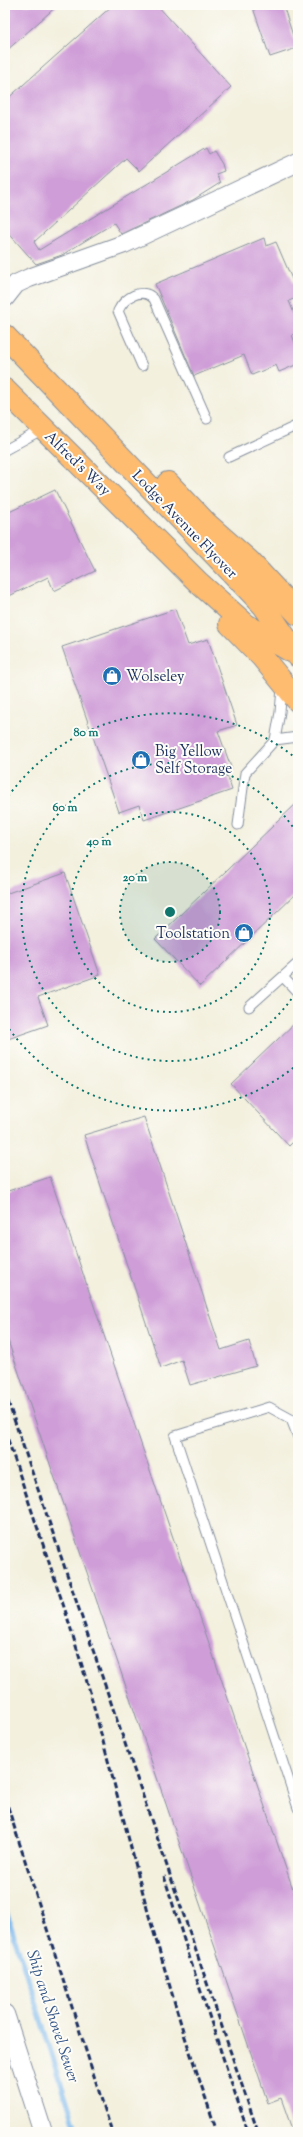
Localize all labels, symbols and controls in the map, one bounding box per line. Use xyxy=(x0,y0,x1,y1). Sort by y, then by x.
street label: Alfred's Way xyxy=(39,427,115,502)
street label: Lodge Avenue Flyover xyxy=(126,466,242,584)
shop icon: Wolseley xyxy=(101,665,123,687)
place label: Wolseley xyxy=(126,667,185,688)
text: 80 m xyxy=(74,724,98,742)
place label: Big Yellow Self Storage xyxy=(155,742,232,780)
shop icon: Big Yellow Self Storage xyxy=(130,749,152,771)
text: 60 m xyxy=(53,799,77,817)
text: 40 m xyxy=(86,833,111,851)
text: 20 m xyxy=(123,869,147,887)
centre of rings xyxy=(163,905,177,919)
shop icon: Toolstation xyxy=(233,922,255,944)
place label: Toolstation xyxy=(156,924,230,945)
water label: Ship and Shovel Sewer xyxy=(19,1947,84,2086)

